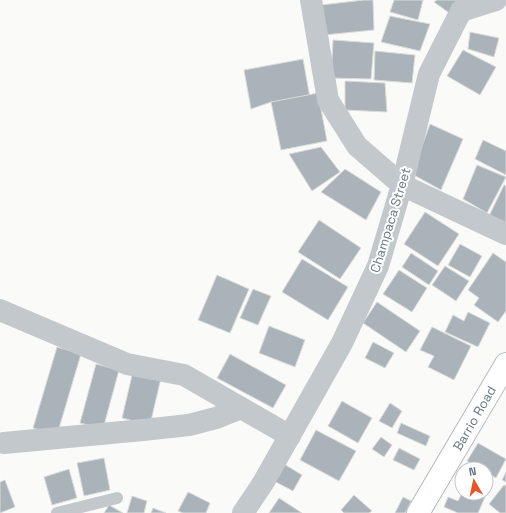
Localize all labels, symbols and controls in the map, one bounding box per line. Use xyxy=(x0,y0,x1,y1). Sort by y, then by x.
street label: Champaca Street xyxy=(366,166,415,275)
street label: Barrio Road xyxy=(449,383,500,454)
north arrow xyxy=(454,461,494,501)
text: N xyxy=(468,464,477,479)

